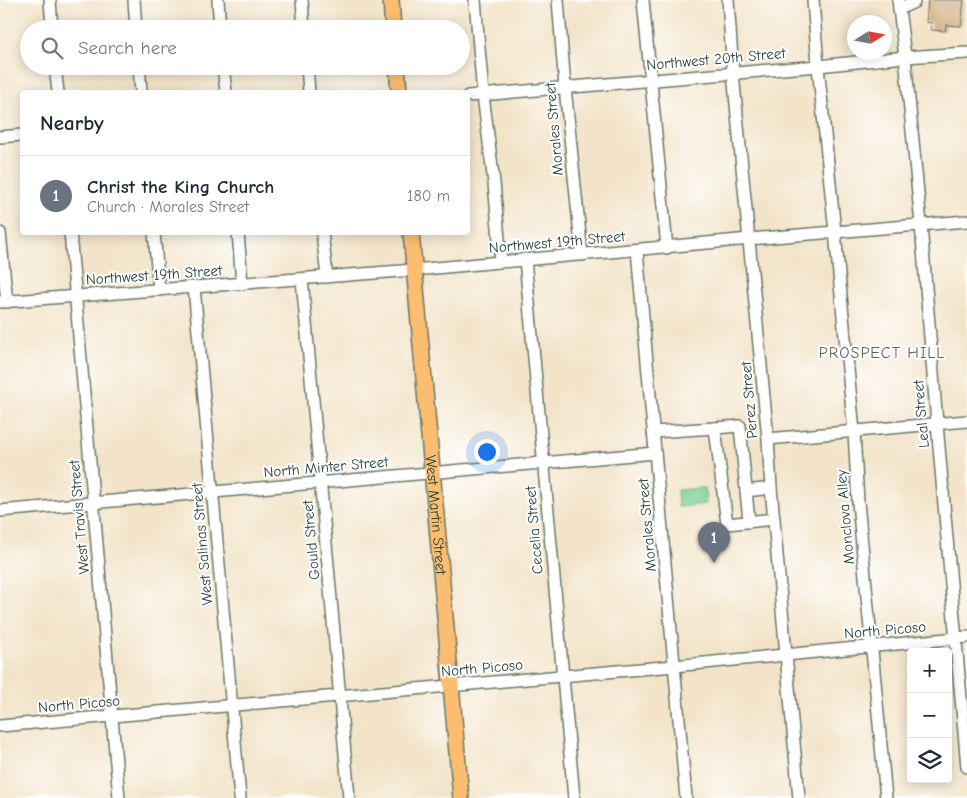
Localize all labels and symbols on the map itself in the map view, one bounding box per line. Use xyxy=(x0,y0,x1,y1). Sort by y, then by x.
north arrow xyxy=(847,15,892,60)
street label: Northwest 20th Street xyxy=(646,44,787,74)
street label: Morales Street xyxy=(541,81,567,176)
street label: Northwest 19th Street xyxy=(488,227,627,257)
street label: Northwest 19th Street xyxy=(85,261,223,289)
district label: PROSPECT HILL xyxy=(819,344,945,362)
street label: Perez Street xyxy=(737,360,761,439)
street label: Leal Street xyxy=(909,378,933,449)
your location xyxy=(474,439,500,465)
street label: North Minter Street xyxy=(263,453,390,481)
street label: West Martin Street xyxy=(422,454,450,576)
street label: West Travis Street xyxy=(65,458,93,575)
street label: Monclova Alley xyxy=(832,468,858,565)
street label: Morales Street xyxy=(634,477,660,572)
street label: West Salinas Street xyxy=(188,481,216,606)
street label: Cecelia Street xyxy=(521,484,547,575)
street label: Gould Street xyxy=(298,499,323,581)
pin: 1 xyxy=(698,522,730,563)
street label: North Picoso xyxy=(843,617,927,643)
street label: North Picoso xyxy=(440,655,524,681)
street label: North Picoso xyxy=(37,691,121,717)

